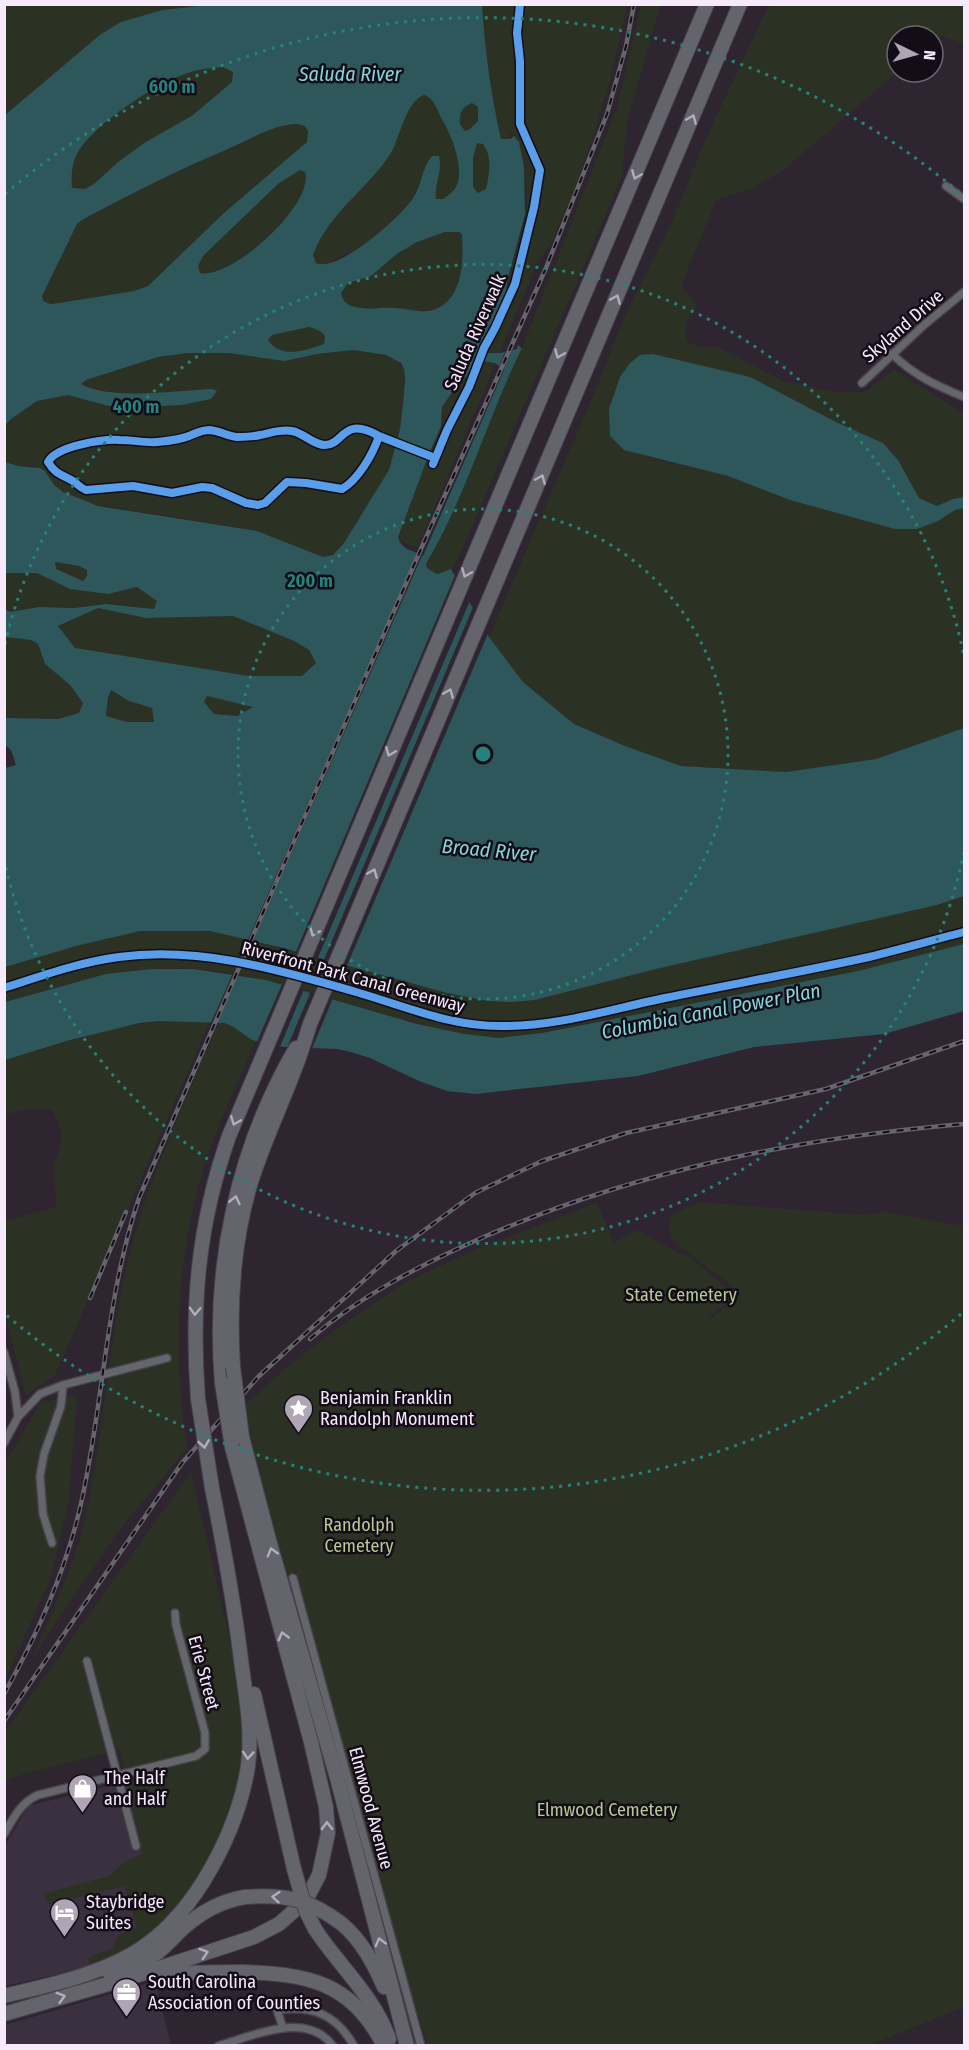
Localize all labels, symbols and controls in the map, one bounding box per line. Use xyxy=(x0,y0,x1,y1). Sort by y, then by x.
north arrow xyxy=(885,24,945,84)
text: N xyxy=(920,50,939,61)
water label: Saluda River xyxy=(298,62,402,86)
text: 600 m xyxy=(149,76,195,98)
one-way arrow xyxy=(685,115,697,126)
one-way arrow xyxy=(631,169,643,180)
street label: Saluda Riverwalk xyxy=(439,270,511,394)
street label: Skyland Drive xyxy=(858,285,948,367)
one-way arrow xyxy=(609,294,621,305)
one-way arrow xyxy=(555,348,567,359)
text: 400 m xyxy=(113,396,159,418)
one-way arrow xyxy=(534,474,546,485)
one-way arrow xyxy=(461,566,473,577)
text: 200 m xyxy=(286,570,333,592)
one-way arrow xyxy=(442,689,454,700)
centre of rings xyxy=(473,744,493,764)
one-way arrow xyxy=(385,746,397,757)
water label: Broad River xyxy=(441,834,538,866)
one-way arrow xyxy=(366,868,378,879)
one-way arrow xyxy=(309,926,321,937)
street label: Riverfront Park Canal Greenway xyxy=(239,937,467,1017)
water label: Columbia Canal Power Plan xyxy=(599,978,823,1044)
one-way arrow xyxy=(230,1115,242,1126)
one-way arrow xyxy=(228,1195,241,1205)
park label: State Cemetery xyxy=(625,1284,737,1306)
one-way arrow xyxy=(189,1307,202,1316)
place label: Benjamin Franklin Randolph Monument xyxy=(320,1387,474,1430)
place icon: Benjamin Franklin Randolph Monument xyxy=(283,1392,315,1434)
one-way arrow xyxy=(197,1439,209,1448)
park label: Randolph Cemetery xyxy=(324,1514,394,1557)
one-way arrow xyxy=(267,1547,279,1558)
one-way arrow xyxy=(277,1631,290,1641)
street label: Erie Street xyxy=(183,1633,225,1713)
street label: Elmwood Avenue xyxy=(344,1744,398,1872)
one-way arrow xyxy=(242,1750,255,1759)
place label: The Half and Half xyxy=(104,1767,167,1810)
shop icon: The Half and Half xyxy=(67,1772,99,1814)
park label: Elmwood Cemetery xyxy=(537,1799,677,1821)
one-way arrow xyxy=(321,1821,334,1830)
place label: Staybridge Suites xyxy=(86,1891,164,1934)
one-way arrow xyxy=(271,1891,280,1904)
hotel icon: Staybridge Suites xyxy=(49,1896,81,1938)
one-way arrow xyxy=(374,1938,387,1948)
one-way arrow xyxy=(198,1948,209,1960)
place label: South Carolina Association of Counties xyxy=(148,1971,320,2014)
office icon: South Carolina Association of Counties xyxy=(111,1976,143,2018)
one-way arrow xyxy=(56,1992,66,2005)

